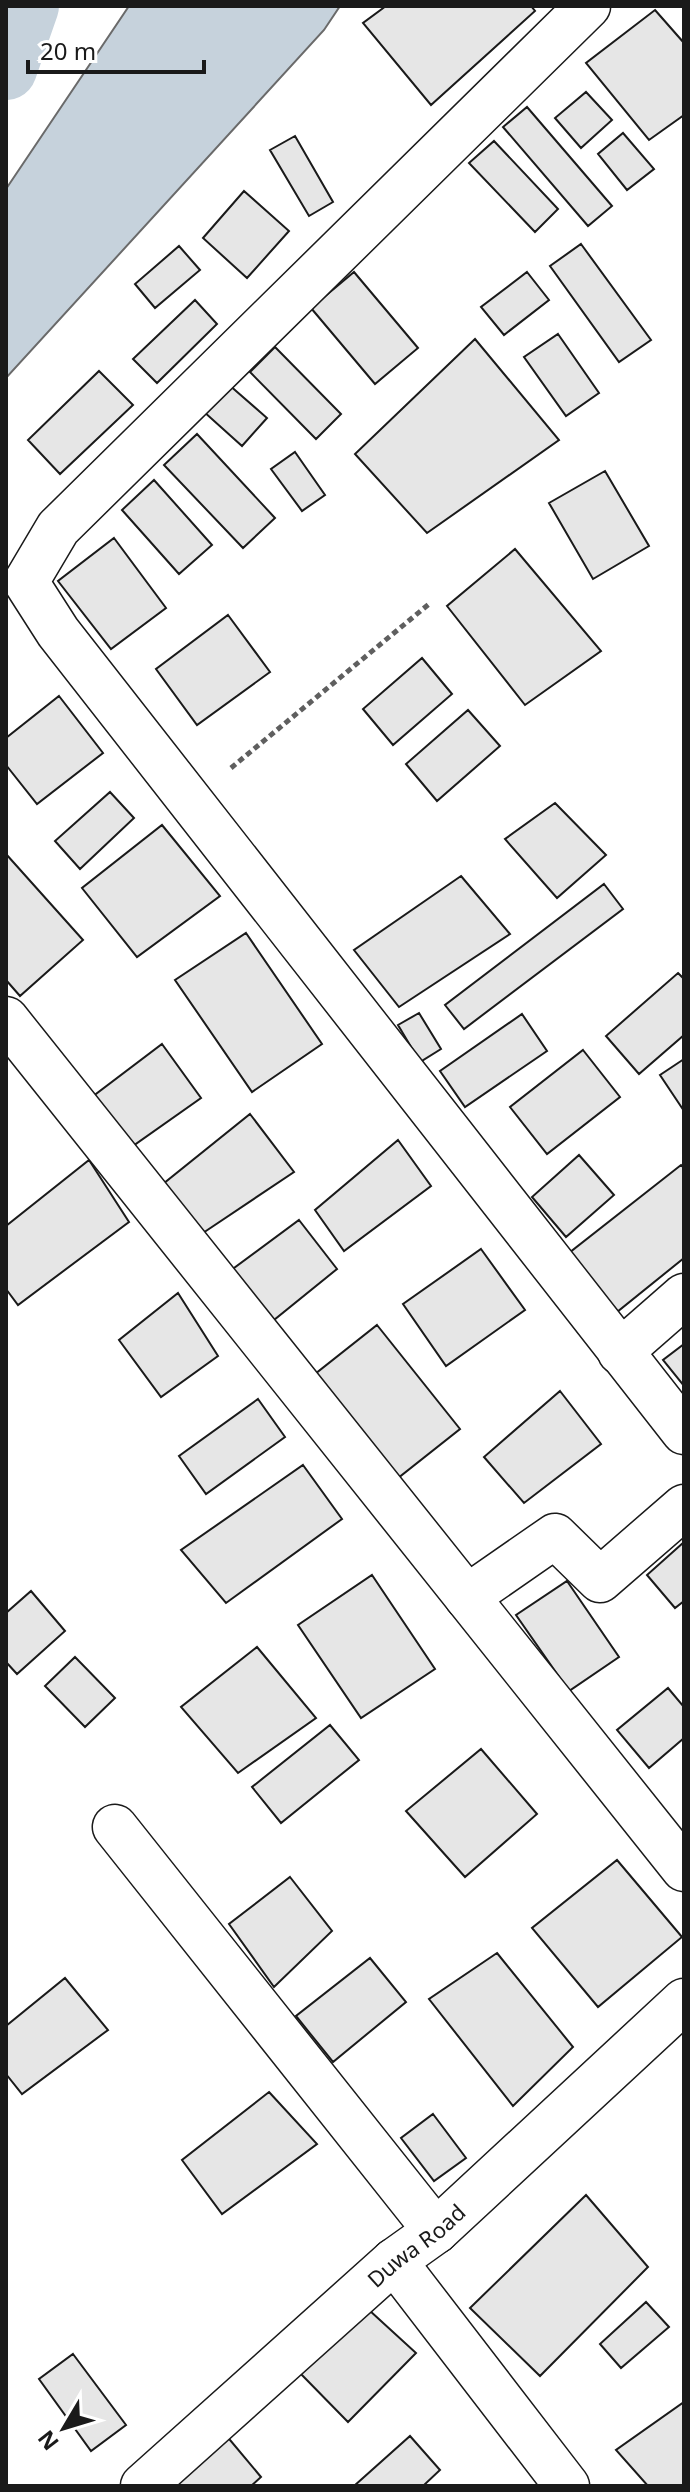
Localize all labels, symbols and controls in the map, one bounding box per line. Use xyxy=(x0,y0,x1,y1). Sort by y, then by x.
scale bar xyxy=(28,24,204,74)
text: 20 m xyxy=(40,34,96,67)
street label: Duwa Road xyxy=(360,2197,471,2294)
north arrow xyxy=(24,2388,104,2468)
text: N xyxy=(30,2425,65,2457)

